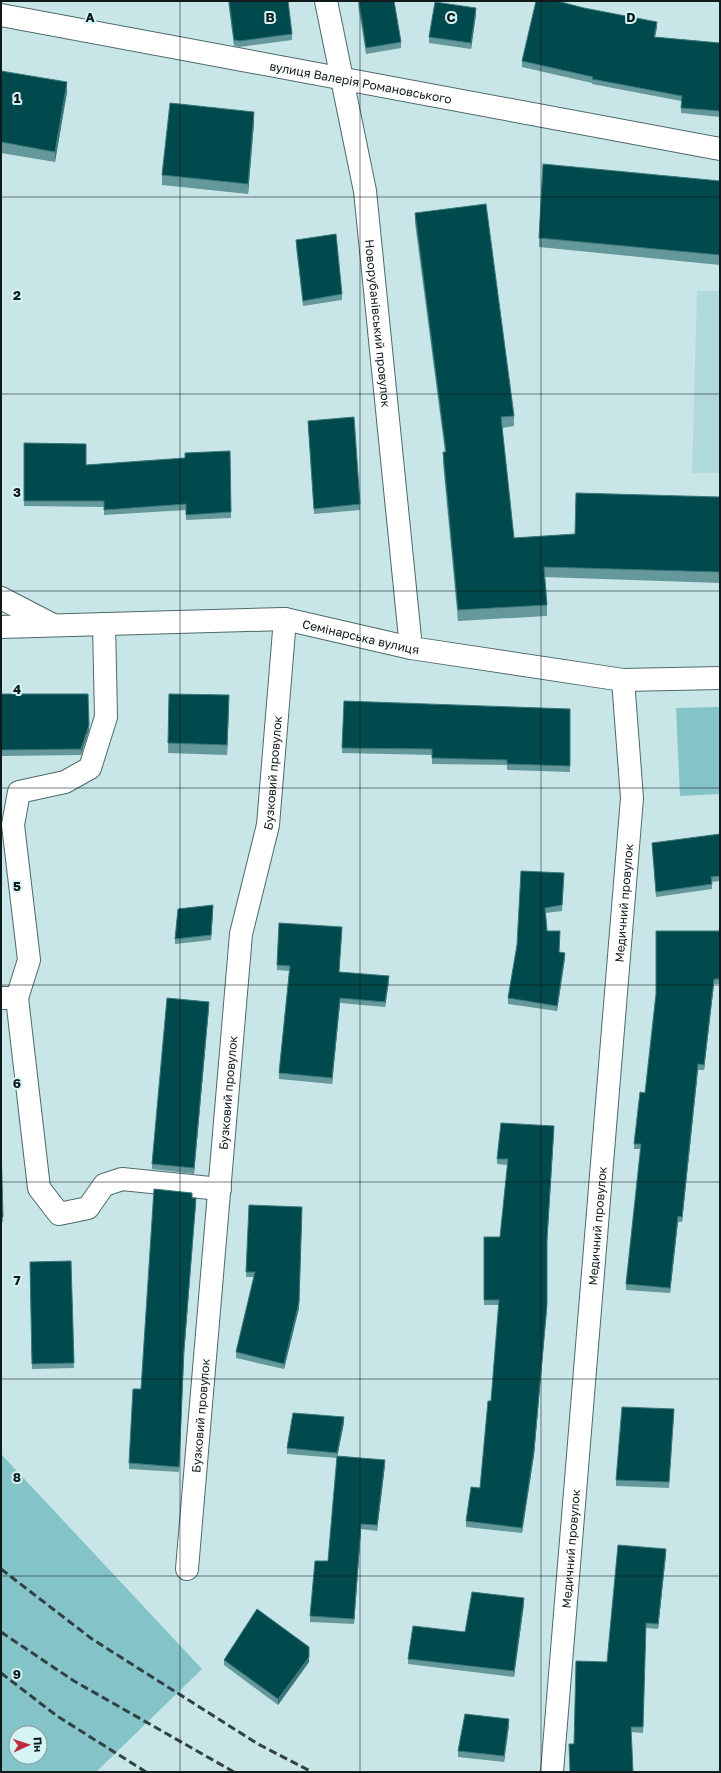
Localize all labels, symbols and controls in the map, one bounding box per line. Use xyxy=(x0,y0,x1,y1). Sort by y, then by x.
text: A xyxy=(85,9,95,25)
text: B xyxy=(265,9,275,25)
text: C xyxy=(446,9,456,25)
text: D xyxy=(626,9,636,25)
street label: вулиця Валерія Романовського xyxy=(268,58,453,106)
text: 1 xyxy=(14,90,21,106)
street label: Новорубанівський провулок xyxy=(362,239,394,408)
text: 2 xyxy=(13,287,21,303)
text: 3 xyxy=(13,484,21,500)
street label: Семінарська вулиця xyxy=(301,616,420,657)
text: 4 xyxy=(13,681,21,697)
street label: Бузковий провулок xyxy=(260,715,285,832)
street label: Медичний провулок xyxy=(611,843,636,963)
text: 5 xyxy=(13,878,21,894)
street label: Бузковий провулок xyxy=(215,1035,240,1151)
text: 6 xyxy=(13,1075,21,1091)
street label: Медичний провулок xyxy=(584,1166,609,1286)
text: 7 xyxy=(13,1272,21,1288)
street label: Бузковий провулок xyxy=(188,1358,212,1473)
text: 8 xyxy=(13,1469,21,1485)
street label: Медичний провулок xyxy=(558,1489,583,1609)
text: 9 xyxy=(13,1666,21,1682)
north arrow xyxy=(8,1725,48,1765)
text: Пн xyxy=(32,1737,45,1753)

